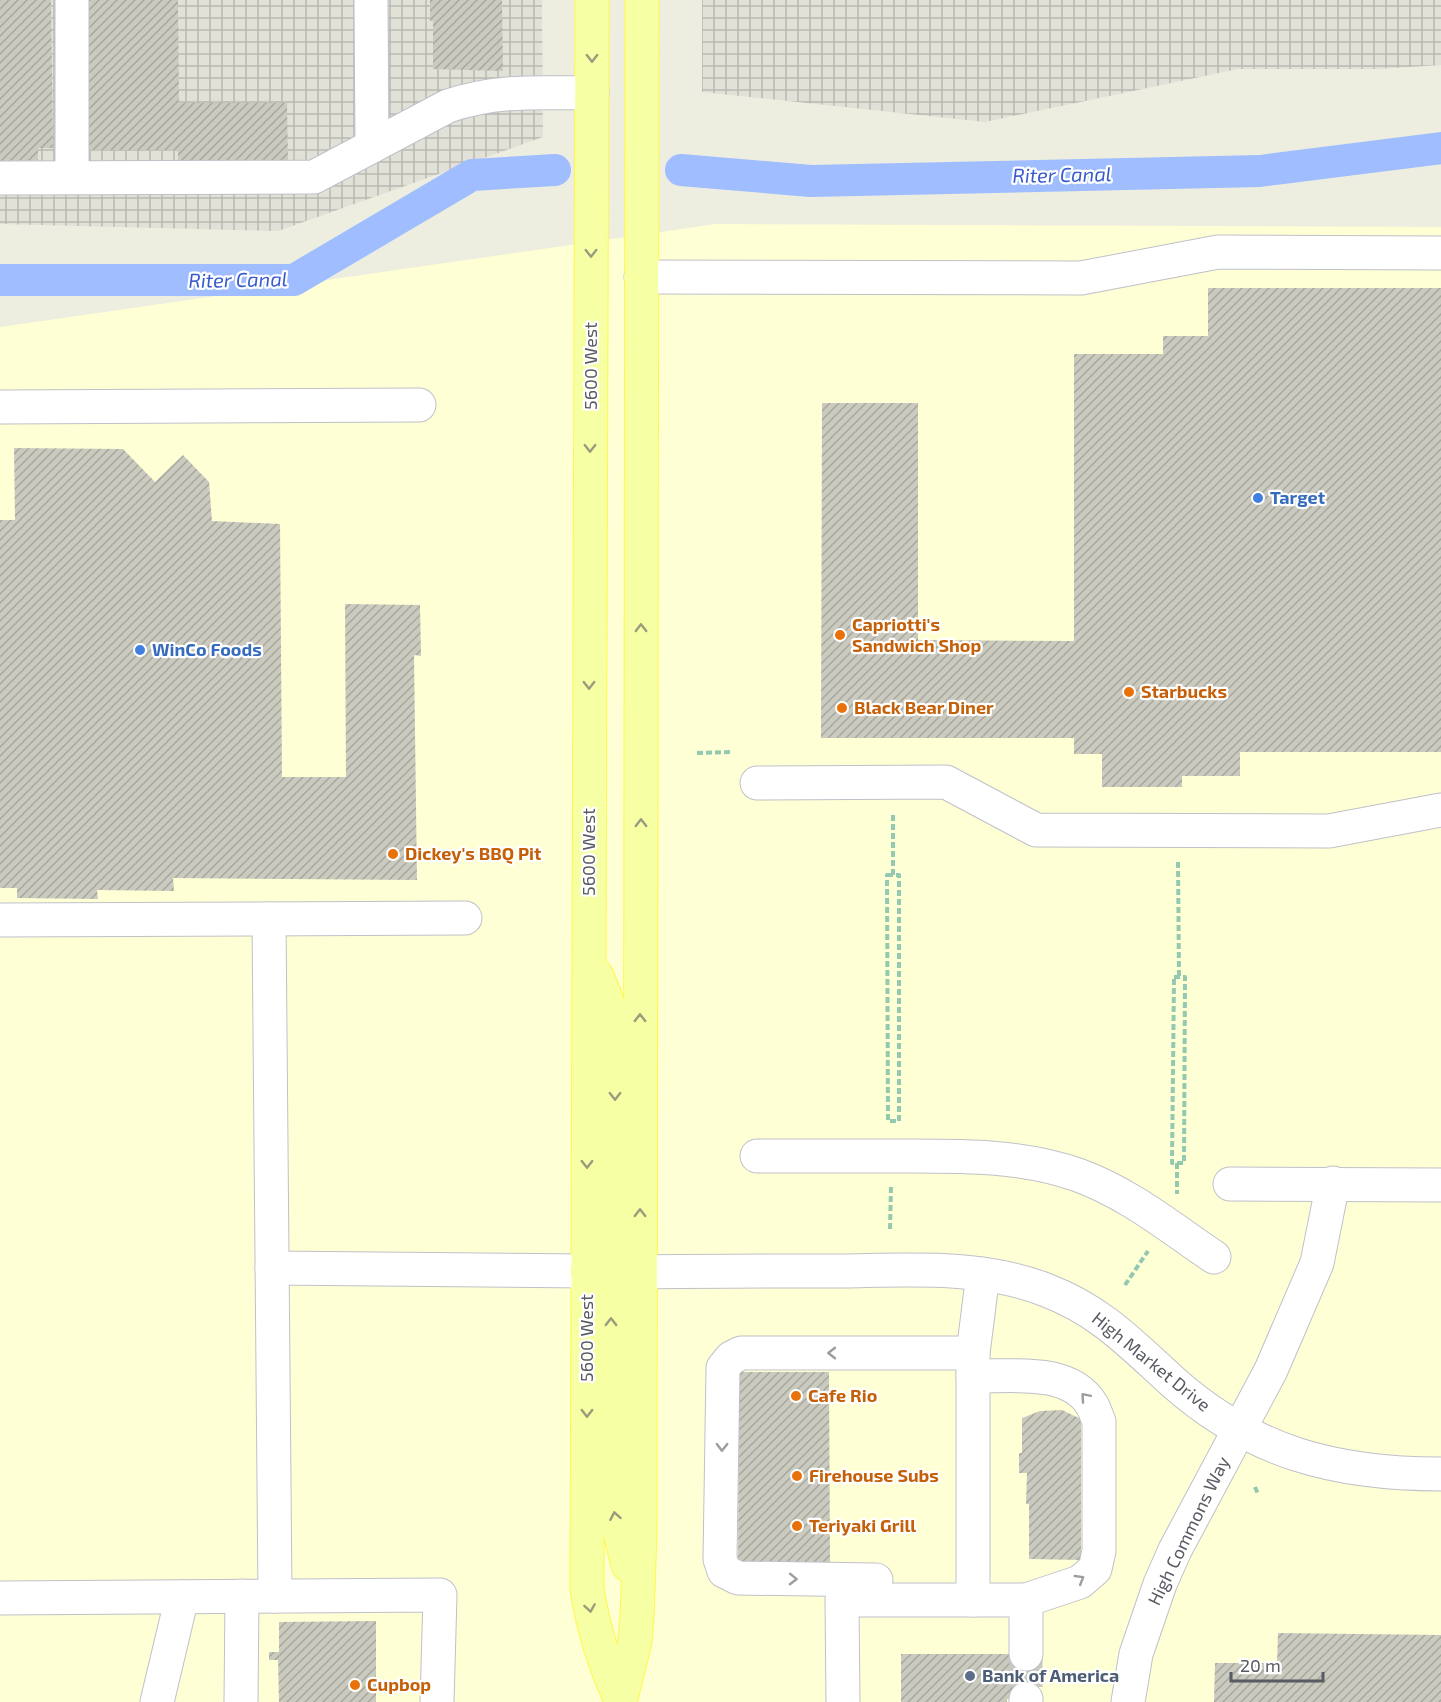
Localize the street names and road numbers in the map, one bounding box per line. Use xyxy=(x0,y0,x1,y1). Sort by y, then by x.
street label: 5600 West xyxy=(579,322,601,410)
street label: 5600 West xyxy=(577,808,599,896)
street label: 5600 West xyxy=(575,1294,597,1382)
street label: High Market Drive xyxy=(1088,1307,1215,1416)
street label: High Commons Way xyxy=(1143,1452,1234,1609)

